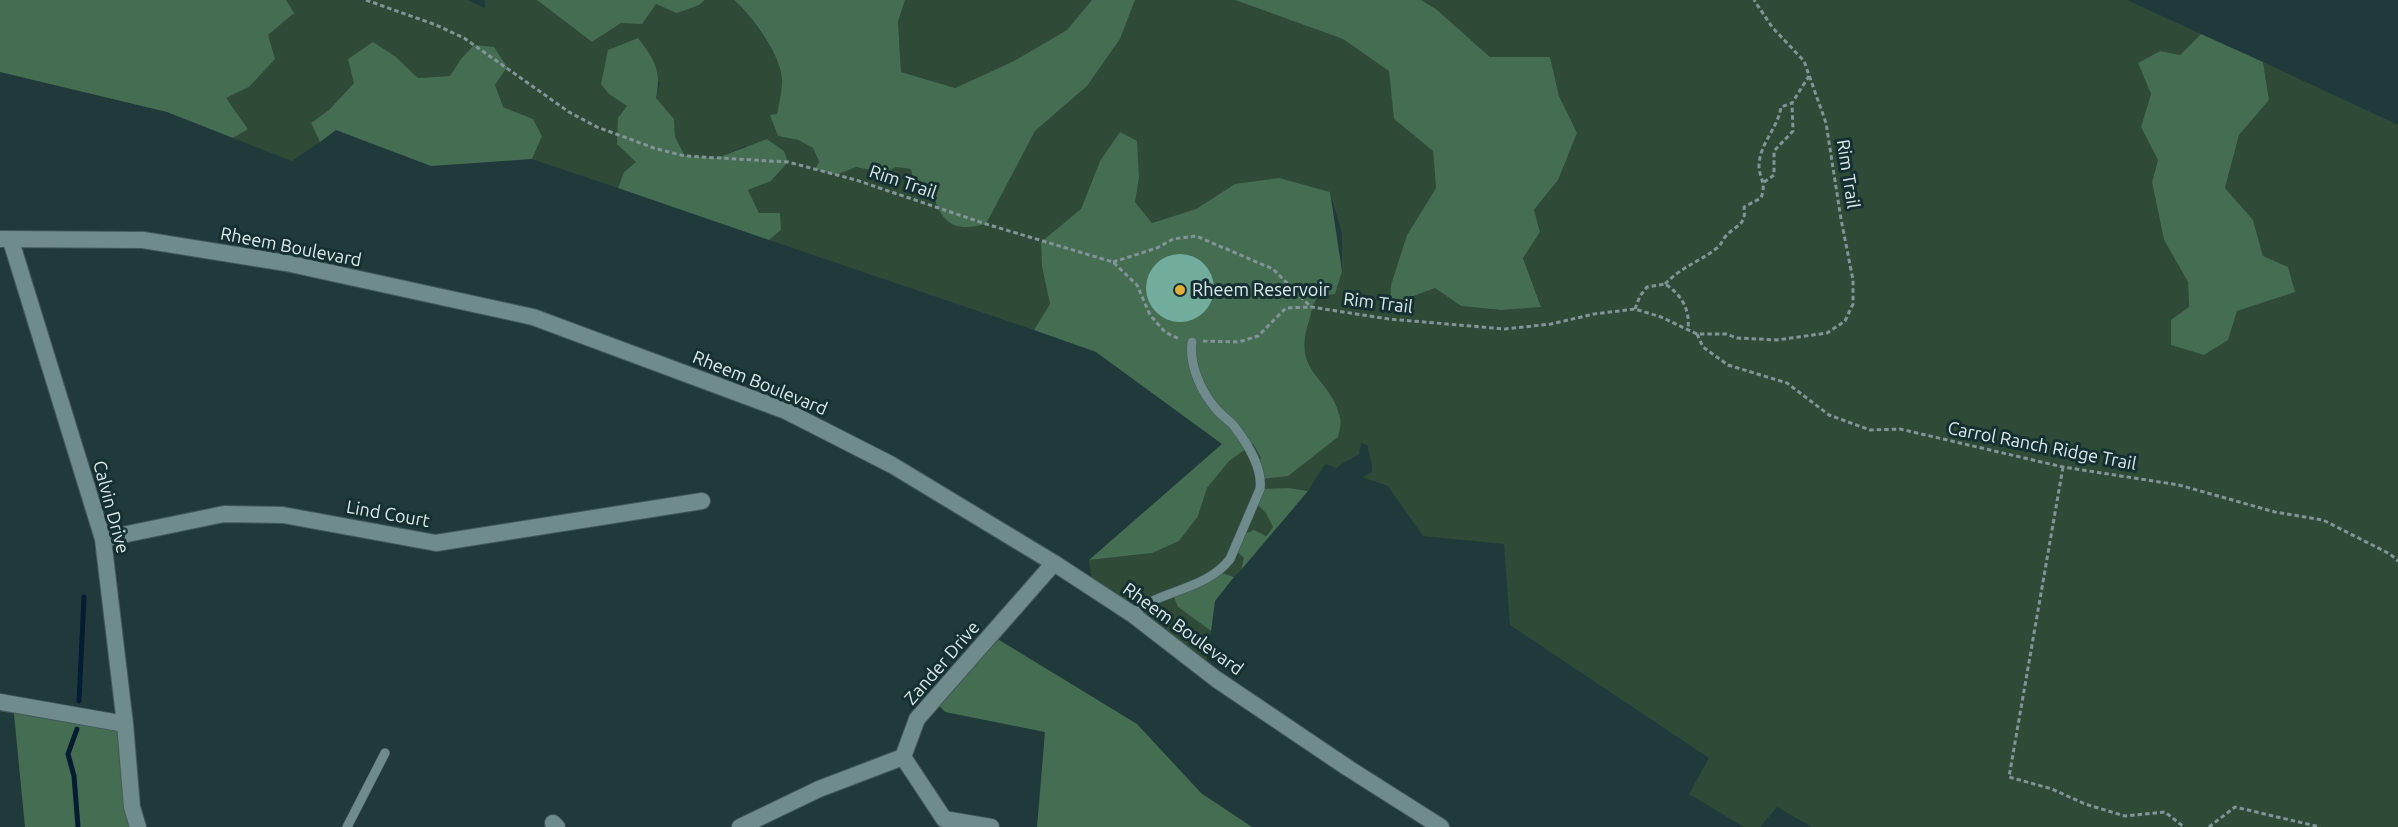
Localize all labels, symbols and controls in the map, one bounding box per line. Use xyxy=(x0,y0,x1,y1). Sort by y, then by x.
street label: Rim Trail xyxy=(1832,138,1864,210)
street label: Rim Trail xyxy=(866,160,940,204)
street label: Rheem Boulevard xyxy=(219,223,363,271)
place label: Rheem Reservoir xyxy=(1192,279,1330,301)
marker: Rheem Reservoir xyxy=(1173,283,1187,297)
street label: Rim Trail xyxy=(1342,288,1414,318)
street label: Rheem Boulevard xyxy=(690,346,830,420)
street label: Carrol Ranch Ridge Trail xyxy=(1946,417,2138,475)
street label: Calvin Drive xyxy=(88,458,134,556)
street label: Lind Court xyxy=(345,496,431,532)
street label: Rheem Boulevard xyxy=(1119,578,1247,680)
street label: Zander Drive xyxy=(900,617,984,709)

